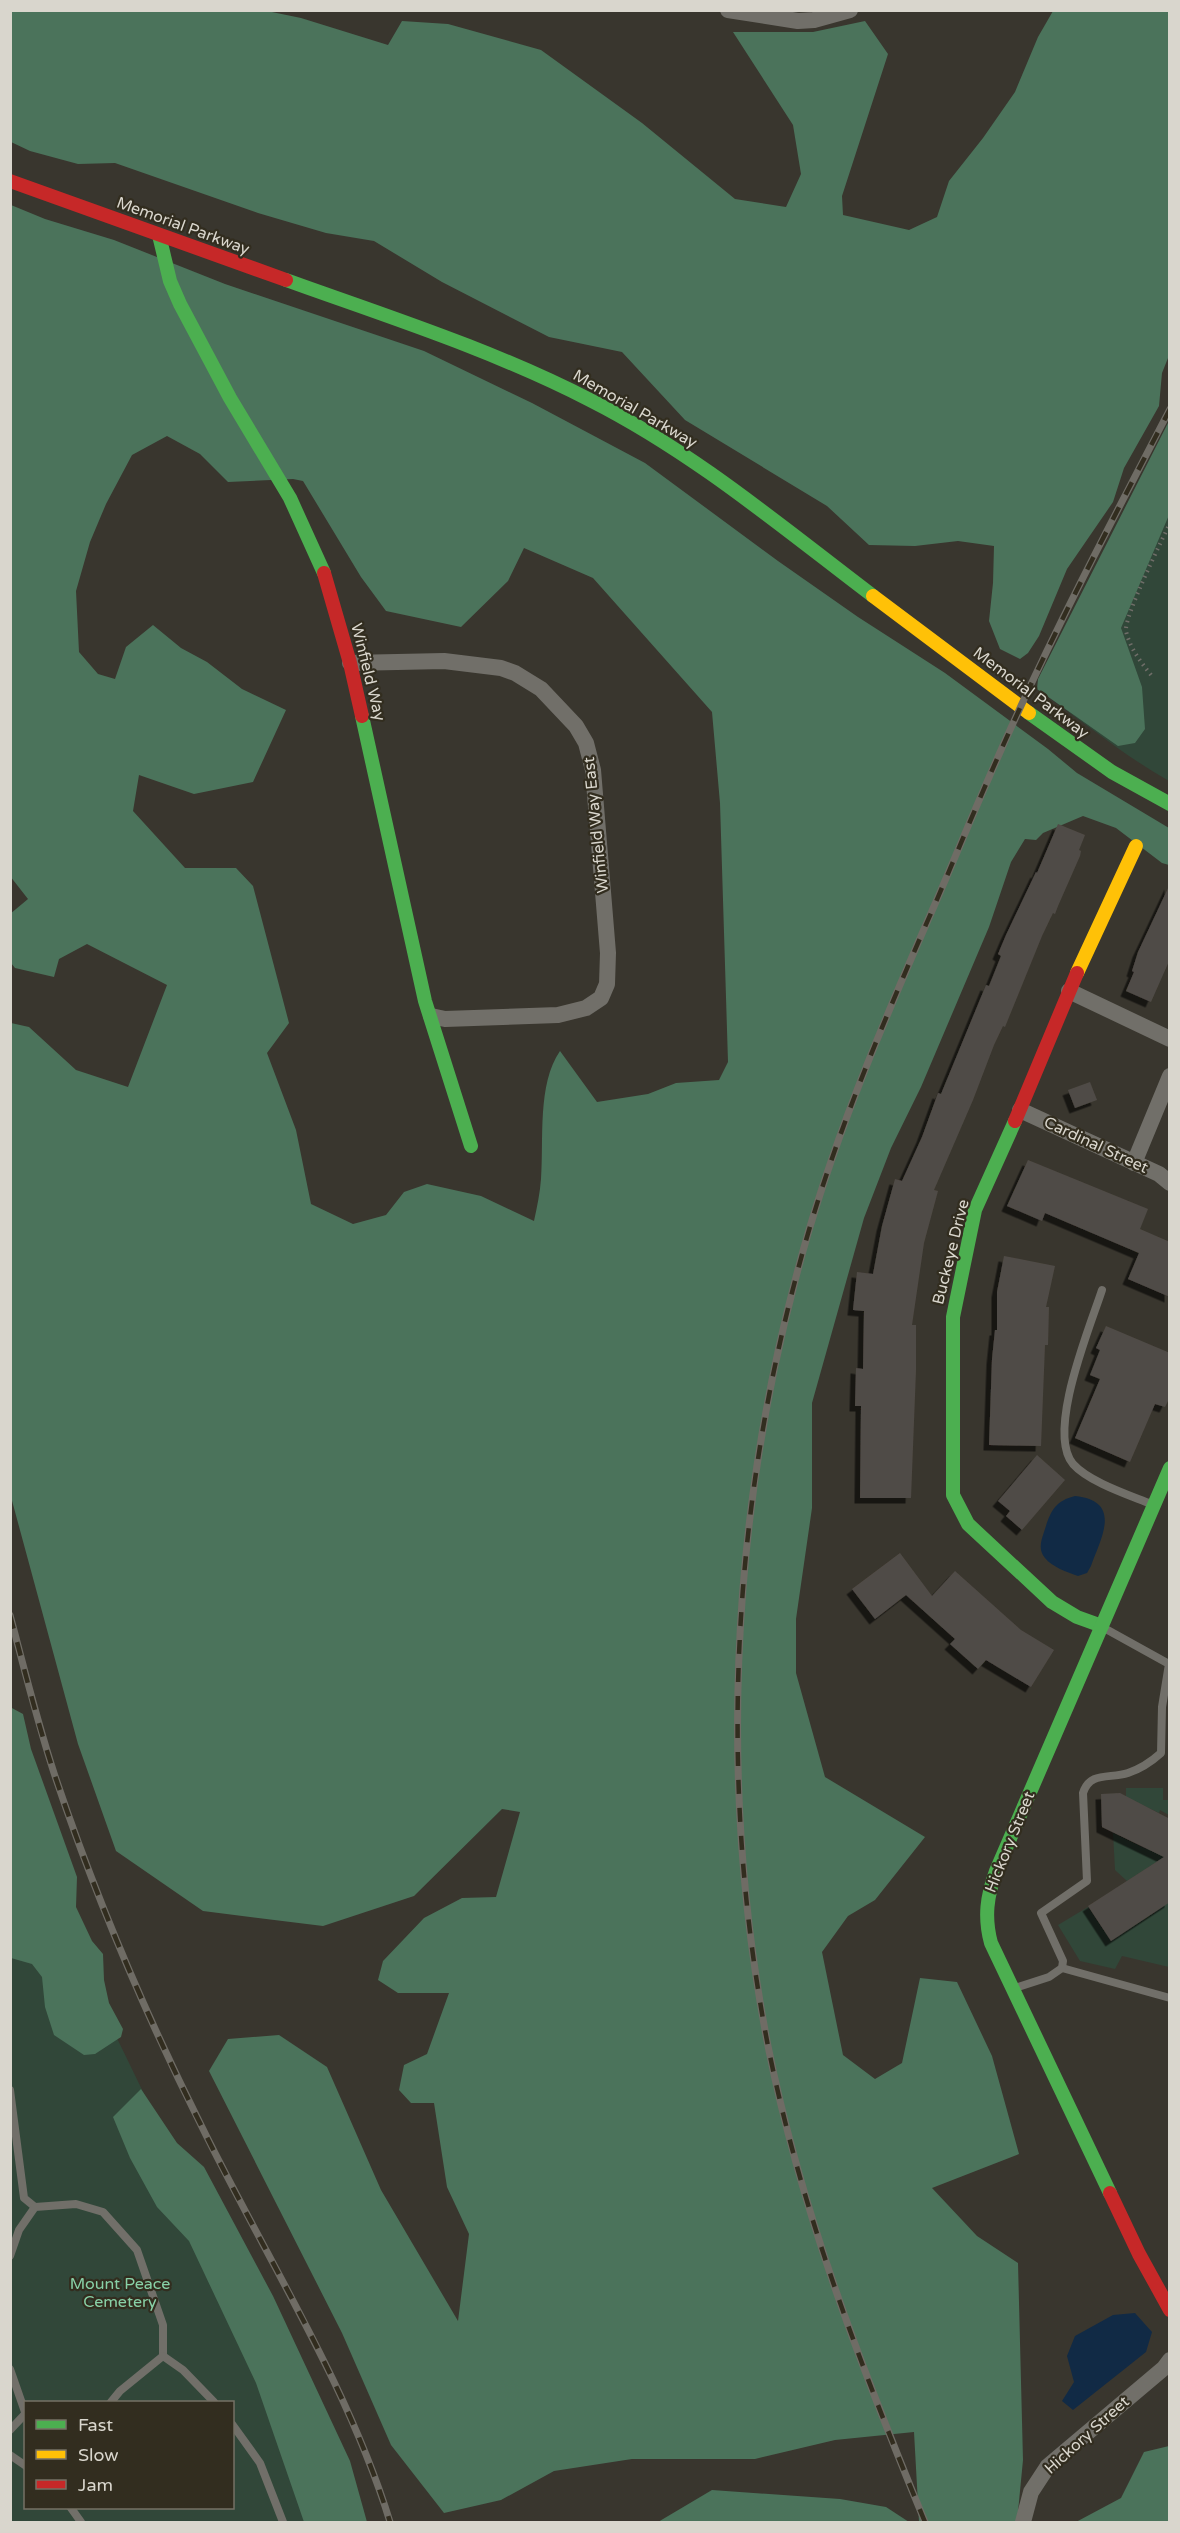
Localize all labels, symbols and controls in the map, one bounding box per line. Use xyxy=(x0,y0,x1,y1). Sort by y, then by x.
street label: Memorial Parkway xyxy=(114,193,253,260)
street label: Memorial Parkway xyxy=(569,365,701,453)
street label: Winfield Way xyxy=(346,621,390,723)
street label: Memorial Parkway xyxy=(969,643,1093,743)
street label: Winfield Way East xyxy=(579,756,613,894)
street label: Cardinal Street xyxy=(1041,1112,1151,1178)
street label: Buckeye Drive xyxy=(928,1197,974,1307)
street label: Hickory Street xyxy=(981,1788,1039,1896)
park label: Mount Peace Cemetery xyxy=(70,2274,170,2312)
street label: Hickory Street xyxy=(1040,2392,1134,2478)
legend xyxy=(24,2401,234,2509)
text: Fast xyxy=(78,2414,113,2436)
text: Slow xyxy=(78,2444,119,2466)
text: Jam xyxy=(78,2474,113,2496)

